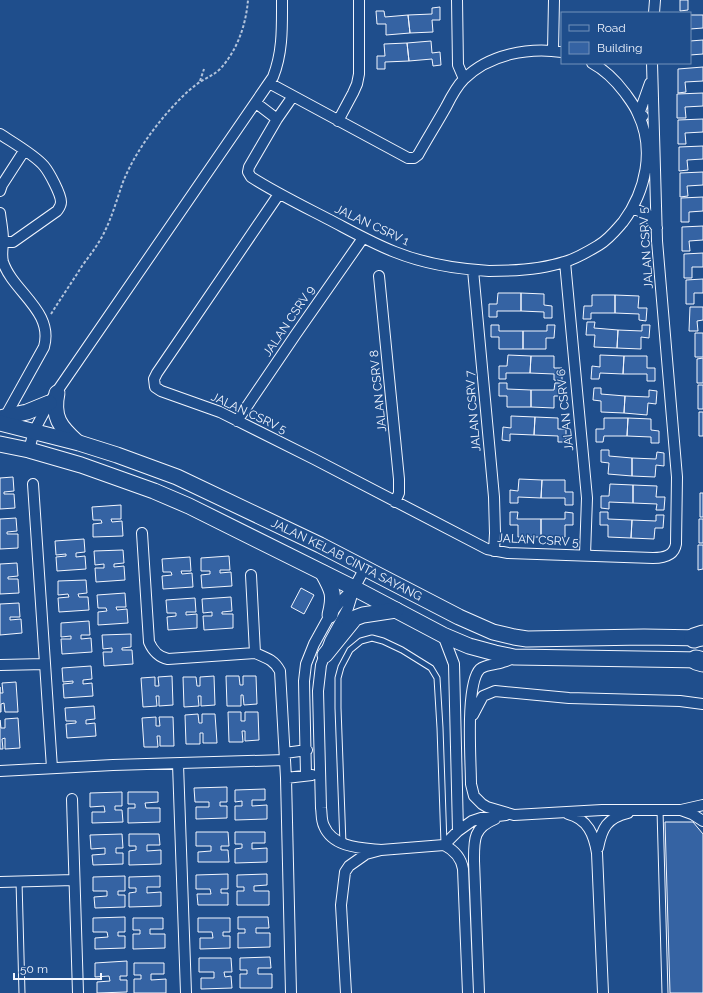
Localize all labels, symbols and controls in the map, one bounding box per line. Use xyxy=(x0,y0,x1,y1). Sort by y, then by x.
legend xyxy=(561,12,691,64)
text: Road xyxy=(597,21,626,35)
text: Building xyxy=(597,41,643,55)
street label: JALAN CSRV 1 xyxy=(333,202,411,248)
street label: JALAN CSRV 5 xyxy=(636,206,656,289)
street label: JALAN CSRV 9 xyxy=(260,283,318,359)
street label: JALAN CSRV 8 xyxy=(367,349,389,433)
street label: JALAN CSRV 6 xyxy=(554,368,576,452)
street label: JALAN CSRV 7 xyxy=(462,369,484,452)
street label: JALAN CSRV 5 xyxy=(209,389,289,437)
street label: JALAN KELAB CINTA SAYANG xyxy=(269,516,425,604)
street label: JALAN CSRV 5 xyxy=(497,531,580,549)
scale bar xyxy=(14,955,101,981)
text: 50 m xyxy=(20,962,48,976)

